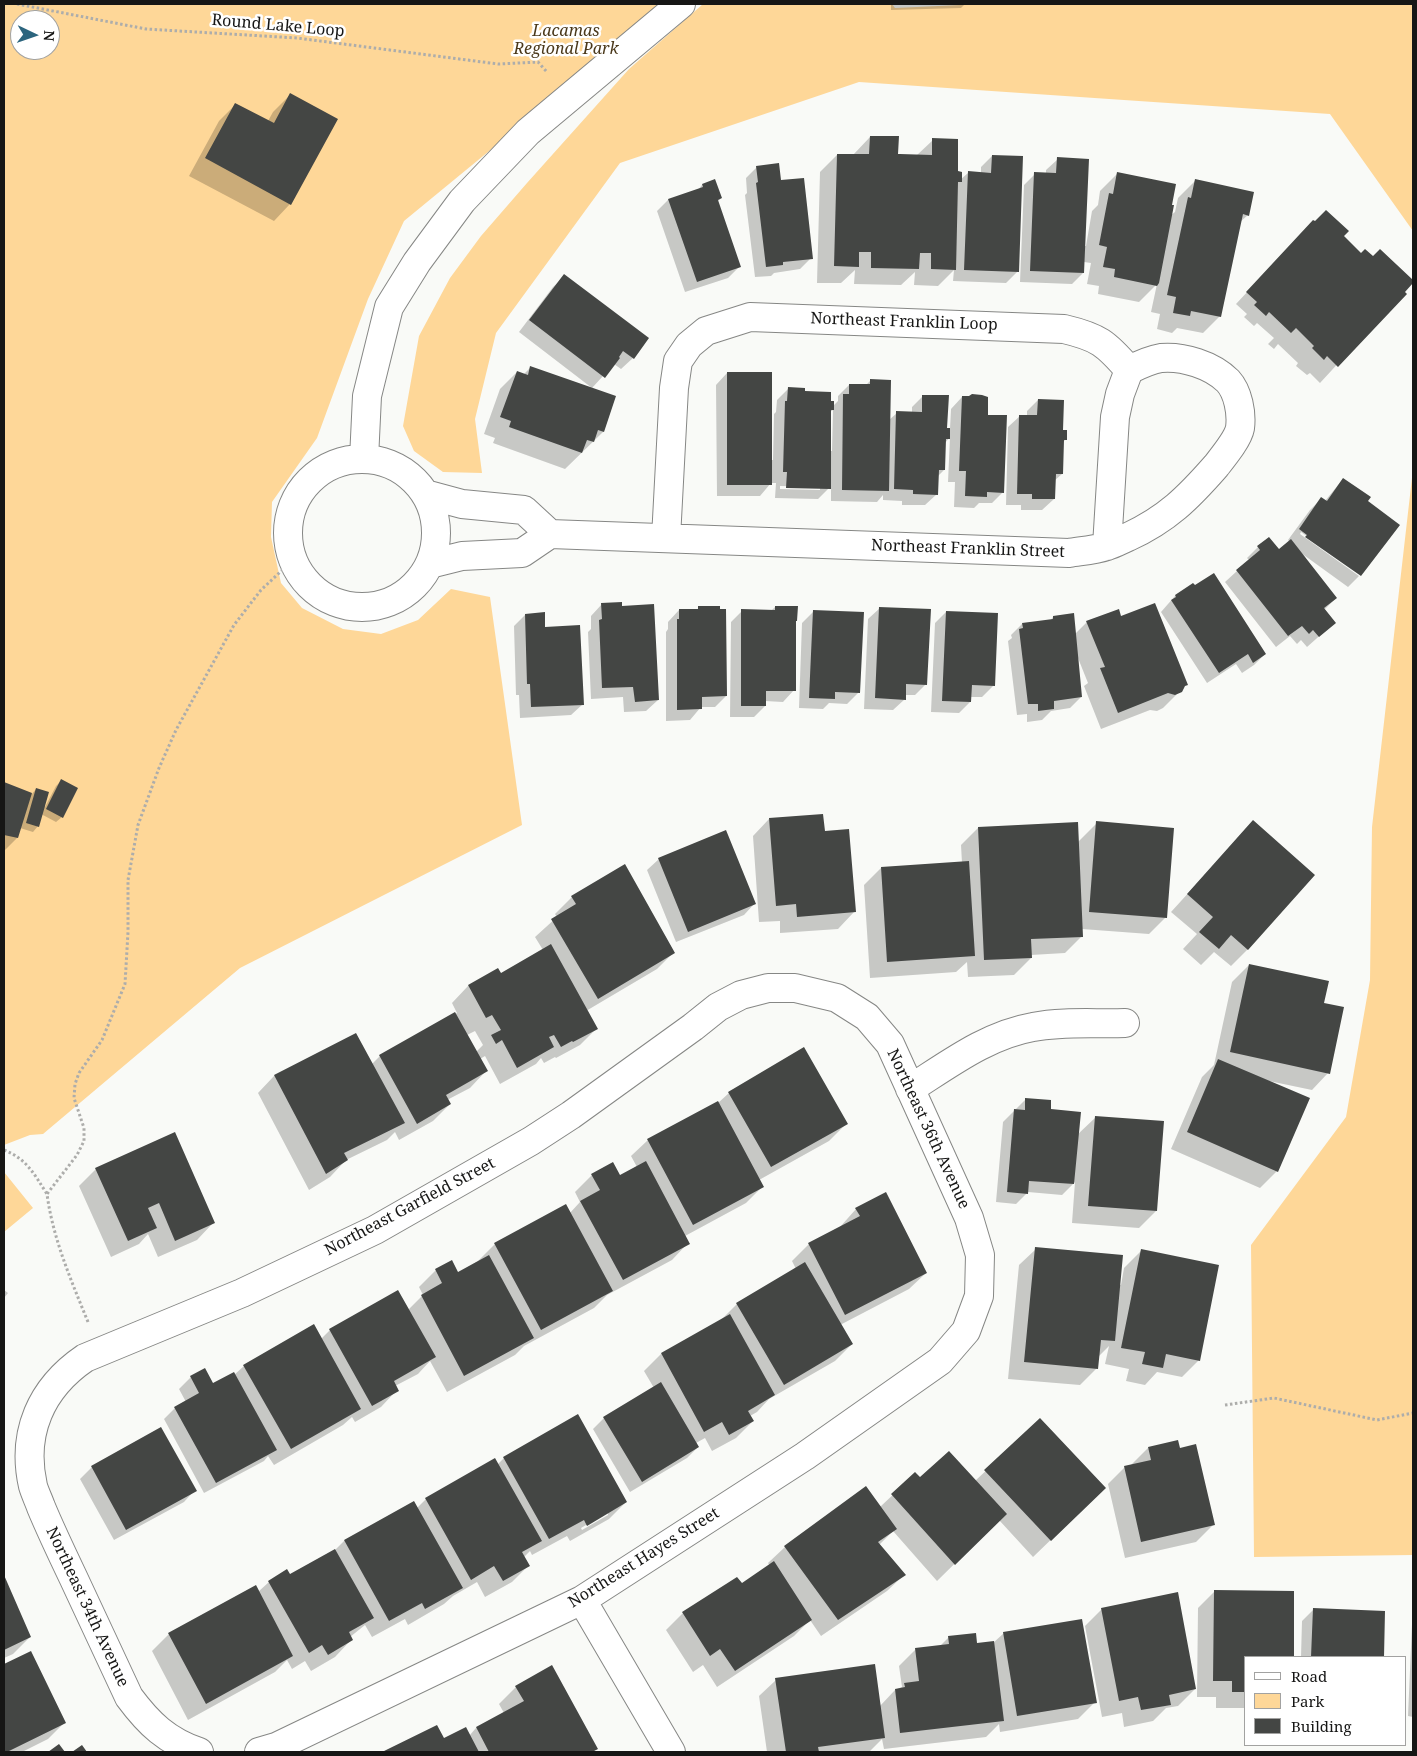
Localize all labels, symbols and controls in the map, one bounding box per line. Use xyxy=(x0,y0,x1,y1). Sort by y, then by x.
north arrow xyxy=(10,10,60,60)
street label: Round Lake Loop xyxy=(211,11,345,41)
park label: Lacamas Regional Park xyxy=(513,21,619,59)
text: N xyxy=(40,30,59,42)
street label: Northeast Franklin Loop xyxy=(810,309,998,335)
street label: Northeast Franklin Street xyxy=(871,536,1065,562)
street label: Northeast 36th Avenue xyxy=(882,1046,974,1212)
street label: Northeast Garfield Street xyxy=(322,1154,498,1260)
street label: Northeast Hayes Street xyxy=(565,1504,723,1612)
street label: Northeast 34th Avenue xyxy=(41,1524,133,1690)
legend xyxy=(1244,1656,1407,1746)
text: Road xyxy=(1291,1666,1327,1686)
text: Park xyxy=(1291,1691,1324,1711)
text: Building xyxy=(1291,1716,1352,1736)

